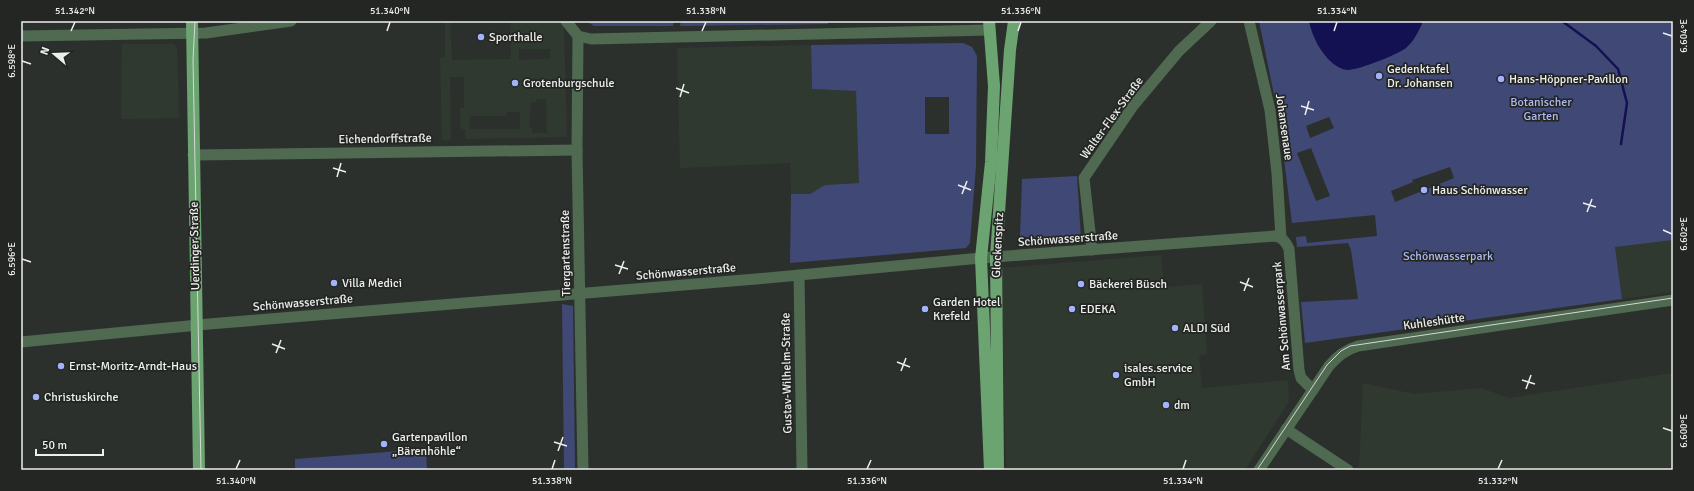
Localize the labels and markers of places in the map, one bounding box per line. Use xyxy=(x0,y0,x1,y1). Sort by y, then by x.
place label: Sporthalle xyxy=(489,30,543,45)
marker: Sporthalle xyxy=(476,32,486,42)
place label: Gedenktafel Dr. Johansen xyxy=(1387,62,1453,91)
marker: Gedenktafel Dr. Johansen xyxy=(1374,71,1384,81)
place label: Hans-Höppner-Pavillon xyxy=(1509,72,1628,87)
marker: Hans-Höppner-Pavillon xyxy=(1496,74,1506,84)
place label: Grotenburgschule xyxy=(523,76,615,91)
marker: Grotenburgschule xyxy=(510,78,520,88)
place label: Haus Schönwasser xyxy=(1432,183,1528,198)
marker: Haus Schönwasser xyxy=(1419,185,1429,195)
place label: Villa Medici xyxy=(342,276,402,291)
place label: Bäckerei Büsch xyxy=(1089,277,1167,292)
marker: Villa Medici xyxy=(329,278,339,288)
marker: Bäckerei Büsch xyxy=(1076,279,1086,289)
place label: Garden Hotel Krefeld xyxy=(933,295,1001,324)
place label: EDEKA xyxy=(1080,302,1117,317)
marker: Garden Hotel Krefeld xyxy=(920,304,930,314)
marker: EDEKA xyxy=(1067,304,1077,314)
place label: ALDI Süd xyxy=(1183,321,1230,336)
marker: ALDI Süd xyxy=(1170,323,1180,333)
place label: Ernst-Moritz-Arndt-Haus xyxy=(69,359,197,374)
marker: Ernst-Moritz-Arndt-Haus xyxy=(56,361,66,371)
place label: isales.service GmbH xyxy=(1124,361,1193,390)
marker: isales.service GmbH xyxy=(1111,370,1121,380)
place label: Christuskirche xyxy=(44,390,119,405)
marker: Christuskirche xyxy=(31,392,41,402)
place label: dm xyxy=(1174,398,1190,413)
marker: dm xyxy=(1161,400,1171,410)
place label: Gartenpavillon „Bärenhöhle“ xyxy=(392,430,468,459)
marker: Gartenpavillon „Bärenhöhle“ xyxy=(379,439,389,449)

